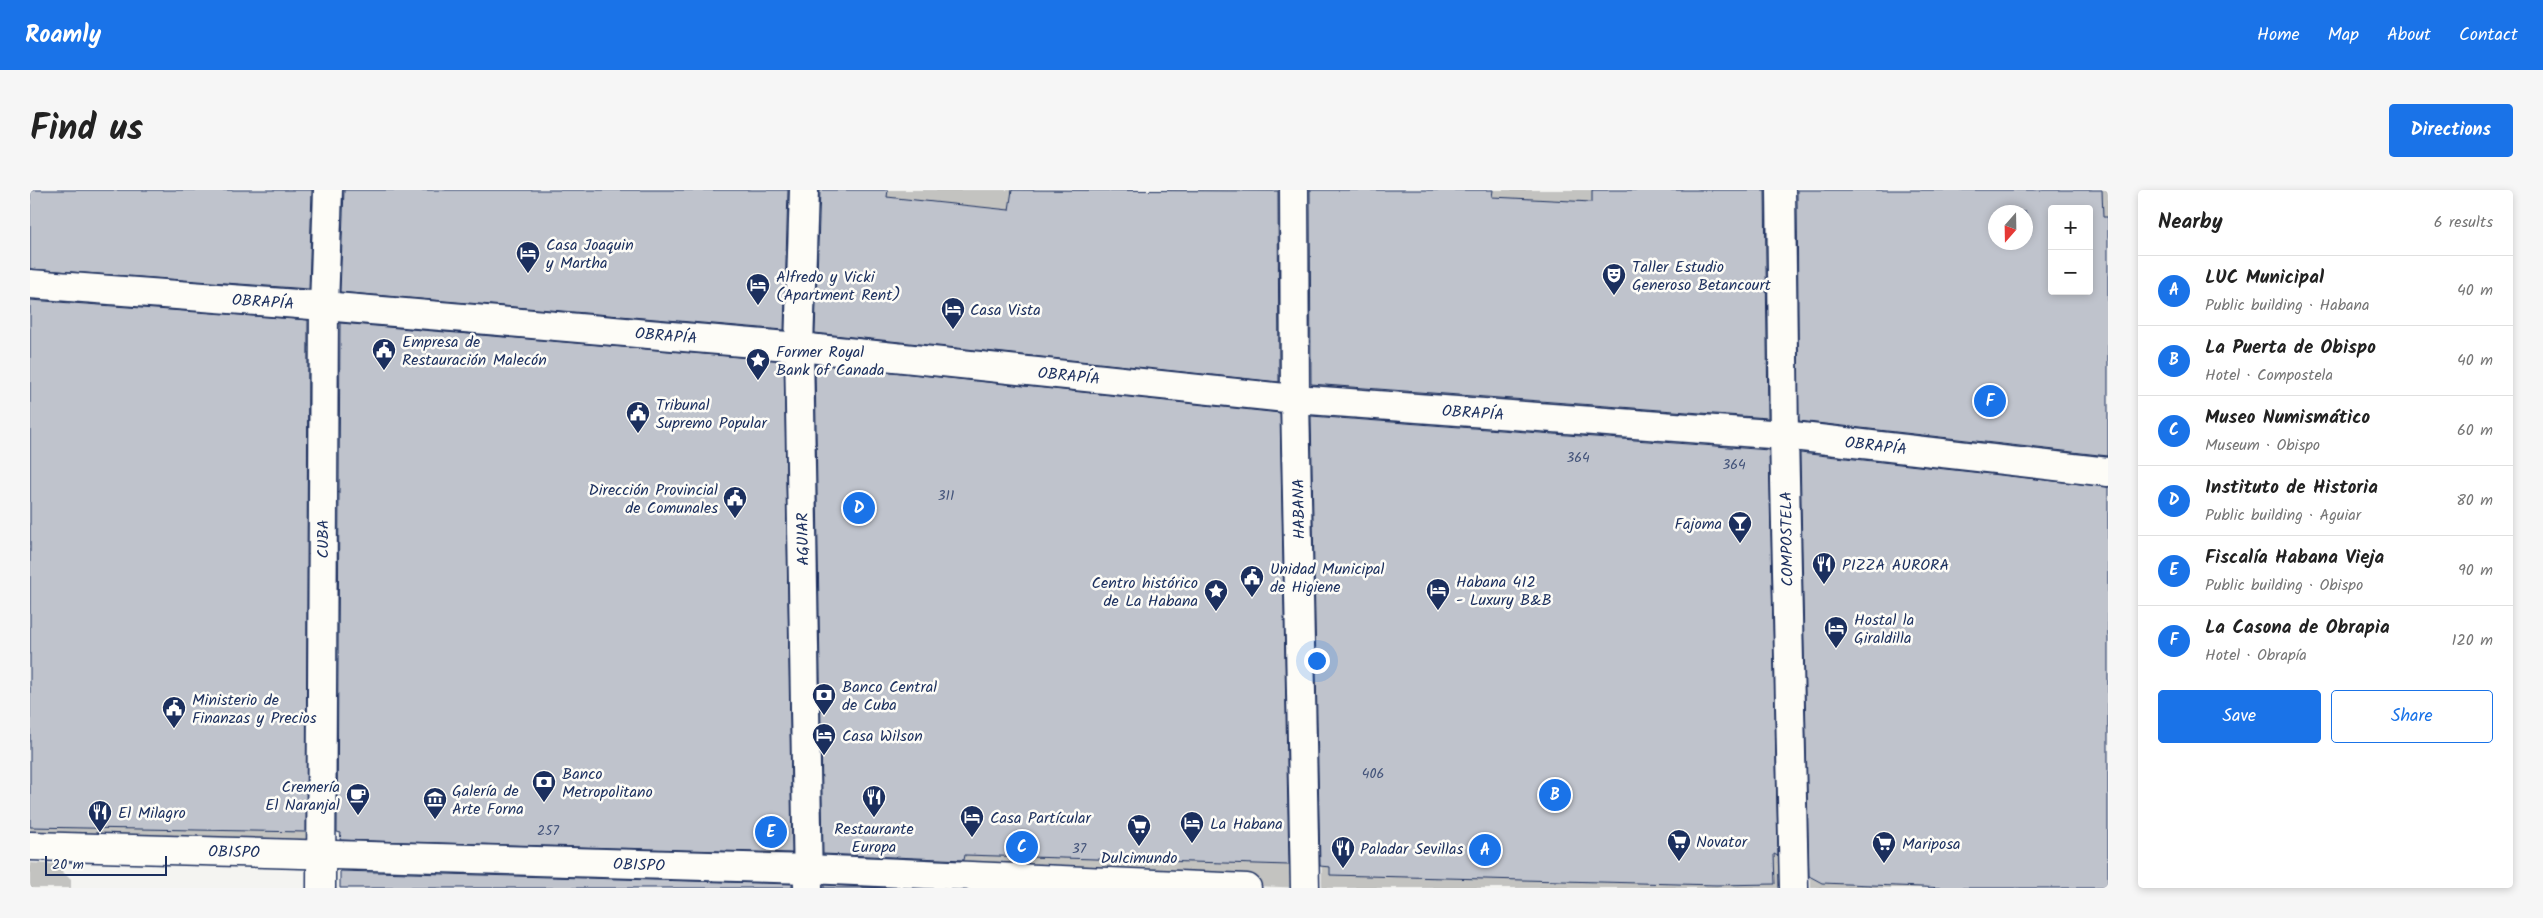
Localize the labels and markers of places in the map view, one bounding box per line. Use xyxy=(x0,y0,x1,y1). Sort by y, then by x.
place label: Casa Joaquin y Martha xyxy=(545,233,634,276)
hotel icon: Casa Joaquin y Martha xyxy=(515,240,541,274)
place label: Taller Estudio Generoso Betancourt xyxy=(1632,255,1772,298)
theatre icon: Taller Estudio Generoso Betancourt xyxy=(1601,262,1627,296)
place label: Alfredo y Vicki (Apartment Rent) xyxy=(776,265,901,308)
hotel icon: Alfredo y Vicki (Apartment Rent) xyxy=(745,272,771,306)
hotel icon: Casa Vista xyxy=(940,296,966,330)
place label: Casa Vista xyxy=(970,298,1041,323)
place label: Empresa de Restauración Malecón xyxy=(402,330,547,373)
public building icon: Empresa de Restauración Malecón xyxy=(371,337,397,371)
place label: Former Royal Bank of Canada xyxy=(776,340,884,383)
place icon: Former Royal Bank of Canada xyxy=(745,347,771,381)
pin: F xyxy=(1974,382,2006,420)
place label: Tribunal Supremo Popular xyxy=(656,393,768,436)
public building icon: Tribunal Supremo Popular xyxy=(625,400,651,434)
place label: Dirección Provincial de Comunales xyxy=(588,478,718,521)
public building icon: Dirección Provincial de Comunales xyxy=(722,485,748,519)
pin: D xyxy=(843,489,875,527)
bar icon: Fajoma xyxy=(1727,510,1753,544)
place label: Fajoma xyxy=(1675,512,1722,537)
restaurant icon: PIZZA AURORA xyxy=(1811,551,1837,585)
place label: PIZZA AURORA xyxy=(1842,553,1949,578)
place label: Unidad Municipal de Higiene xyxy=(1270,557,1385,600)
public building icon: Unidad Municipal de Higiene xyxy=(1239,564,1265,598)
place label: Habana 412 - Luxury B&B xyxy=(1456,570,1552,613)
place label: Centro histórico de La Habana xyxy=(1091,571,1198,614)
hotel icon: Habana 412 - Luxury B&B xyxy=(1425,577,1451,611)
place icon: Centro histórico de La Habana xyxy=(1203,578,1229,612)
place label: Hostal la Giraldilla xyxy=(1854,608,1914,651)
hotel icon: Hostal la Giraldilla xyxy=(1823,615,1849,649)
place label: Banco Central de Cuba xyxy=(842,675,937,718)
bank icon: Banco Central de Cuba xyxy=(811,682,837,716)
place label: Ministerio de Finanzas y Precios xyxy=(192,688,317,731)
public building icon: Ministerio de Finanzas y Precios xyxy=(161,695,187,729)
hotel icon: Casa Wilson xyxy=(811,722,837,756)
place label: Casa Wilson xyxy=(842,724,923,749)
place label: Banco Metropolitano xyxy=(562,762,653,805)
bank icon: Banco Metropolitano xyxy=(531,769,557,803)
place label: Cremería El Naranjal xyxy=(265,775,340,818)
pin: B xyxy=(1539,776,1571,814)
place label: Galería de Arte Forna xyxy=(452,779,524,822)
cafe icon: Cremería El Naranjal xyxy=(345,782,371,816)
restaurant icon: Restaurante Europa xyxy=(861,784,887,818)
museum icon: Galería de Arte Forna xyxy=(422,786,448,820)
restaurant icon: El Milagro xyxy=(87,799,113,833)
place label: El Milagro xyxy=(118,801,186,826)
hotel icon: Casa Partícular xyxy=(959,804,985,838)
place label: Casa Partícular xyxy=(990,806,1093,831)
hotel icon: La Habana xyxy=(1179,810,1205,844)
place label: La Habana xyxy=(1210,812,1283,837)
pin: E xyxy=(755,813,787,851)
supermarket icon: Dulcimundo xyxy=(1126,813,1152,847)
place label: Restaurante Europa xyxy=(834,817,914,860)
pin: C xyxy=(1006,828,1038,866)
supermarket icon: Novator xyxy=(1666,828,1692,862)
place label: Novator xyxy=(1696,830,1749,855)
supermarket icon: Mariposa xyxy=(1871,830,1897,864)
pin: A xyxy=(1469,831,1501,869)
place label: Mariposa xyxy=(1902,832,1960,857)
restaurant icon: Paladar Sevillas xyxy=(1330,835,1356,869)
place label: Paladar Sevillas xyxy=(1360,837,1463,862)
place label: Dulcimundo xyxy=(1100,846,1178,871)

